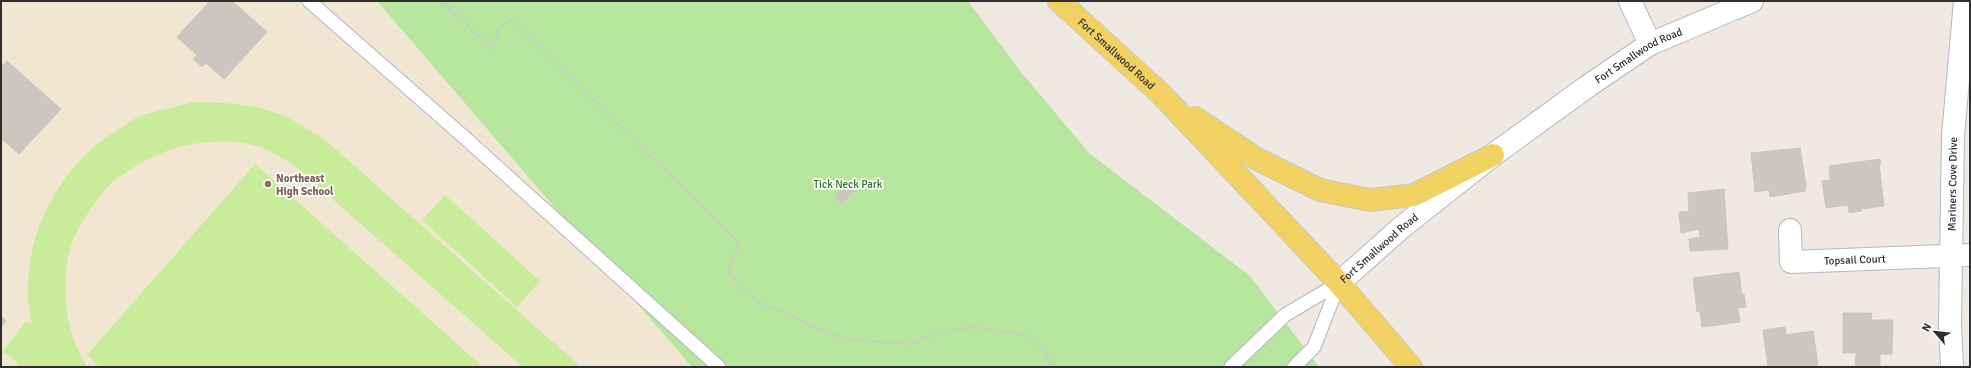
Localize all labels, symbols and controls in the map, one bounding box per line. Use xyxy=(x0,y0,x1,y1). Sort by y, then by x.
street label: Fort Smallwood Road xyxy=(1075,16,1158,92)
street label: Fort Smallwood Road xyxy=(1592,25,1684,87)
street label: Mariners Cove Drive xyxy=(1945,137,1960,231)
place label: Northeast High School xyxy=(276,172,334,198)
park label: Tick Neck Park xyxy=(814,178,883,191)
marker: Northeast High School xyxy=(263,179,273,189)
street label: Fort Smallwood Road xyxy=(1337,211,1421,286)
street label: Topsail Court xyxy=(1824,252,1886,268)
north arrow xyxy=(1915,312,1955,352)
text: N xyxy=(1919,321,1934,334)

